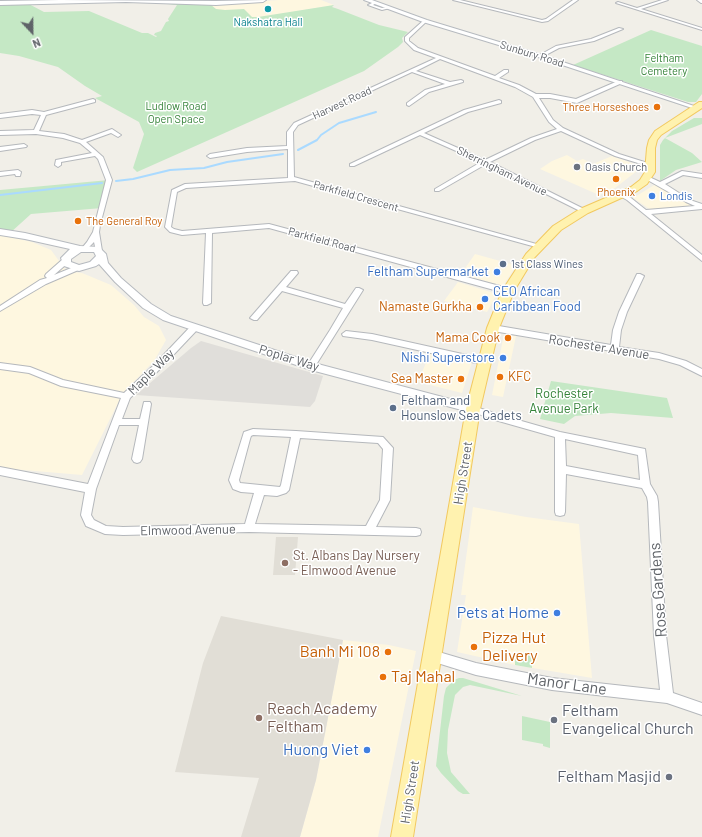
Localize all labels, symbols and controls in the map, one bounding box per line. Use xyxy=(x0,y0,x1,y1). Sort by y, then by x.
marker: Nakshatra Hall xyxy=(263,4,273,14)
north arrow xyxy=(12,12,52,52)
place label: Nakshatra Hall xyxy=(233,15,303,29)
text: N xyxy=(31,36,43,51)
street label: Sunbury Road xyxy=(498,38,566,70)
park label: Feltham Cemetery xyxy=(641,51,687,77)
street label: Harvest Road xyxy=(310,84,374,122)
park label: Ludlow Road Open Space xyxy=(146,99,206,125)
place label: Three Horseshoes xyxy=(563,100,649,114)
marker: Three Horseshoes xyxy=(652,102,662,112)
street label: Sherringham Avenue xyxy=(455,143,549,199)
place label: Oasis Church xyxy=(585,160,647,174)
marker: Oasis Church xyxy=(572,162,582,172)
marker: Phoenix xyxy=(611,174,621,184)
street label: Parkfield Crescent xyxy=(312,178,400,214)
place label: Phoenix xyxy=(597,185,635,199)
place label: Londis xyxy=(660,189,692,203)
marker: Londis xyxy=(647,191,657,201)
place label: The General Roy xyxy=(86,214,162,228)
marker: The General Roy xyxy=(73,216,83,226)
street label: Parkfield Road xyxy=(287,225,357,255)
place label: 1st Class Wines xyxy=(511,257,583,271)
marker: 1st Class Wines xyxy=(498,259,508,269)
place label: Feltham Supermarket xyxy=(367,264,489,280)
marker: Feltham Supermarket xyxy=(492,267,502,277)
place label: CEO African Caribbean Food xyxy=(493,284,581,315)
marker: CEO African Caribbean Food xyxy=(480,294,490,304)
place label: Namaste Gurkha xyxy=(379,299,472,315)
marker: Namaste Gurkha xyxy=(475,302,485,312)
place label: Mama Cook xyxy=(436,330,500,346)
street label: Rochester Avenue xyxy=(547,331,651,363)
marker: Mama Cook xyxy=(503,333,513,343)
street label: Poplar Way xyxy=(257,341,321,375)
street label: Maple Way xyxy=(125,346,177,398)
place label: Nishi Superstore xyxy=(401,350,495,366)
marker: Nishi Superstore xyxy=(498,353,508,363)
place label: KFC xyxy=(508,369,531,385)
place label: Sea Master xyxy=(391,371,453,387)
marker: KFC xyxy=(495,372,505,382)
marker: Sea Master xyxy=(456,374,466,384)
park label: Rochester Avenue Park xyxy=(529,386,599,417)
place label: Feltham and Hounslow Sea Cadets xyxy=(401,393,522,424)
marker: Feltham and Hounslow Sea Cadets xyxy=(388,403,398,413)
street label: High Street xyxy=(450,440,476,506)
street label: Elmwood Avenue xyxy=(140,521,236,539)
street label: Rose Gardens xyxy=(645,542,671,638)
place label: St. Albans Day Nursery - Elmwood Avenue xyxy=(293,548,420,579)
marker: St. Albans Day Nursery - Elmwood Avenue xyxy=(280,558,290,568)
place label: Pets at Home xyxy=(457,603,549,623)
marker: Pets at Home xyxy=(552,608,562,618)
place label: Pizza Hut Delivery xyxy=(482,628,546,666)
place label: Banh Mi 108 xyxy=(300,642,380,662)
marker: Pizza Hut Delivery xyxy=(469,642,479,652)
marker: Banh Mi 108 xyxy=(383,647,393,657)
place label: Taj Mahal xyxy=(391,667,455,687)
street label: Manor Lane xyxy=(526,669,608,699)
marker: Taj Mahal xyxy=(378,672,388,682)
place label: Reach Academy Feltham xyxy=(267,699,377,737)
place label: Feltham Evangelical Church xyxy=(562,701,694,739)
marker: Reach Academy Feltham xyxy=(254,713,264,723)
marker: Feltham Evangelical Church xyxy=(549,715,559,725)
place label: Huong Viet xyxy=(283,740,359,760)
marker: Huong Viet xyxy=(362,745,372,755)
street label: High Street xyxy=(397,759,423,825)
place label: Feltham Masjid xyxy=(557,767,661,787)
marker: Feltham Masjid xyxy=(664,772,674,782)

